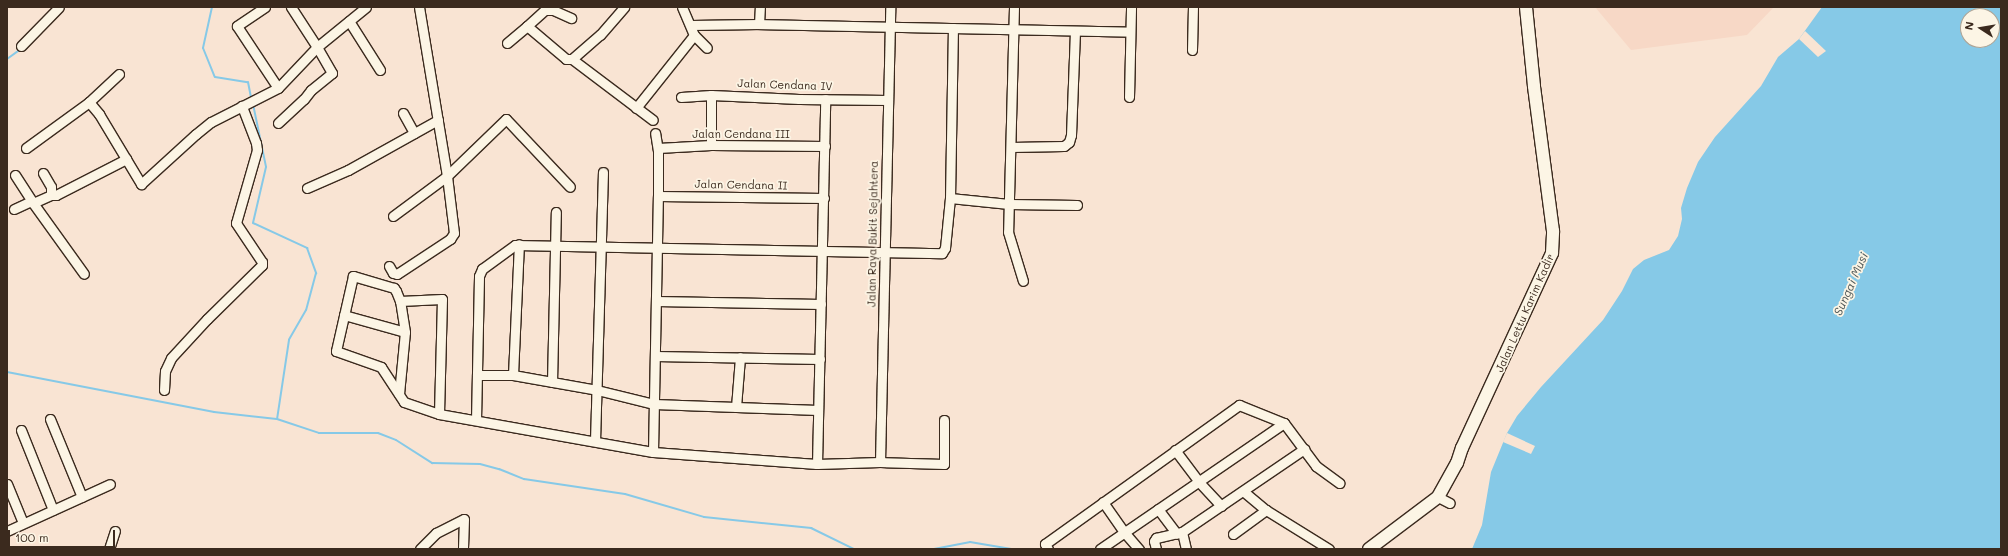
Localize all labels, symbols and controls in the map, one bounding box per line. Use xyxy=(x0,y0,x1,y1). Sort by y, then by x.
north arrow xyxy=(1960,8,2000,48)
text: N xyxy=(1961,20,1977,31)
street label: Jalan Cendana IV xyxy=(737,77,833,93)
street label: Jalan Cendana III xyxy=(692,127,790,141)
street label: Jalan Raya Bukit Sejahtera xyxy=(865,161,881,307)
street label: Jalan Cendana II xyxy=(694,178,788,192)
water label: Sungai Musi xyxy=(1831,250,1871,318)
street label: Jalan Lettu Karim Kadir xyxy=(1493,252,1557,374)
scale bar xyxy=(10,522,117,548)
text: 100 m xyxy=(15,529,49,545)

